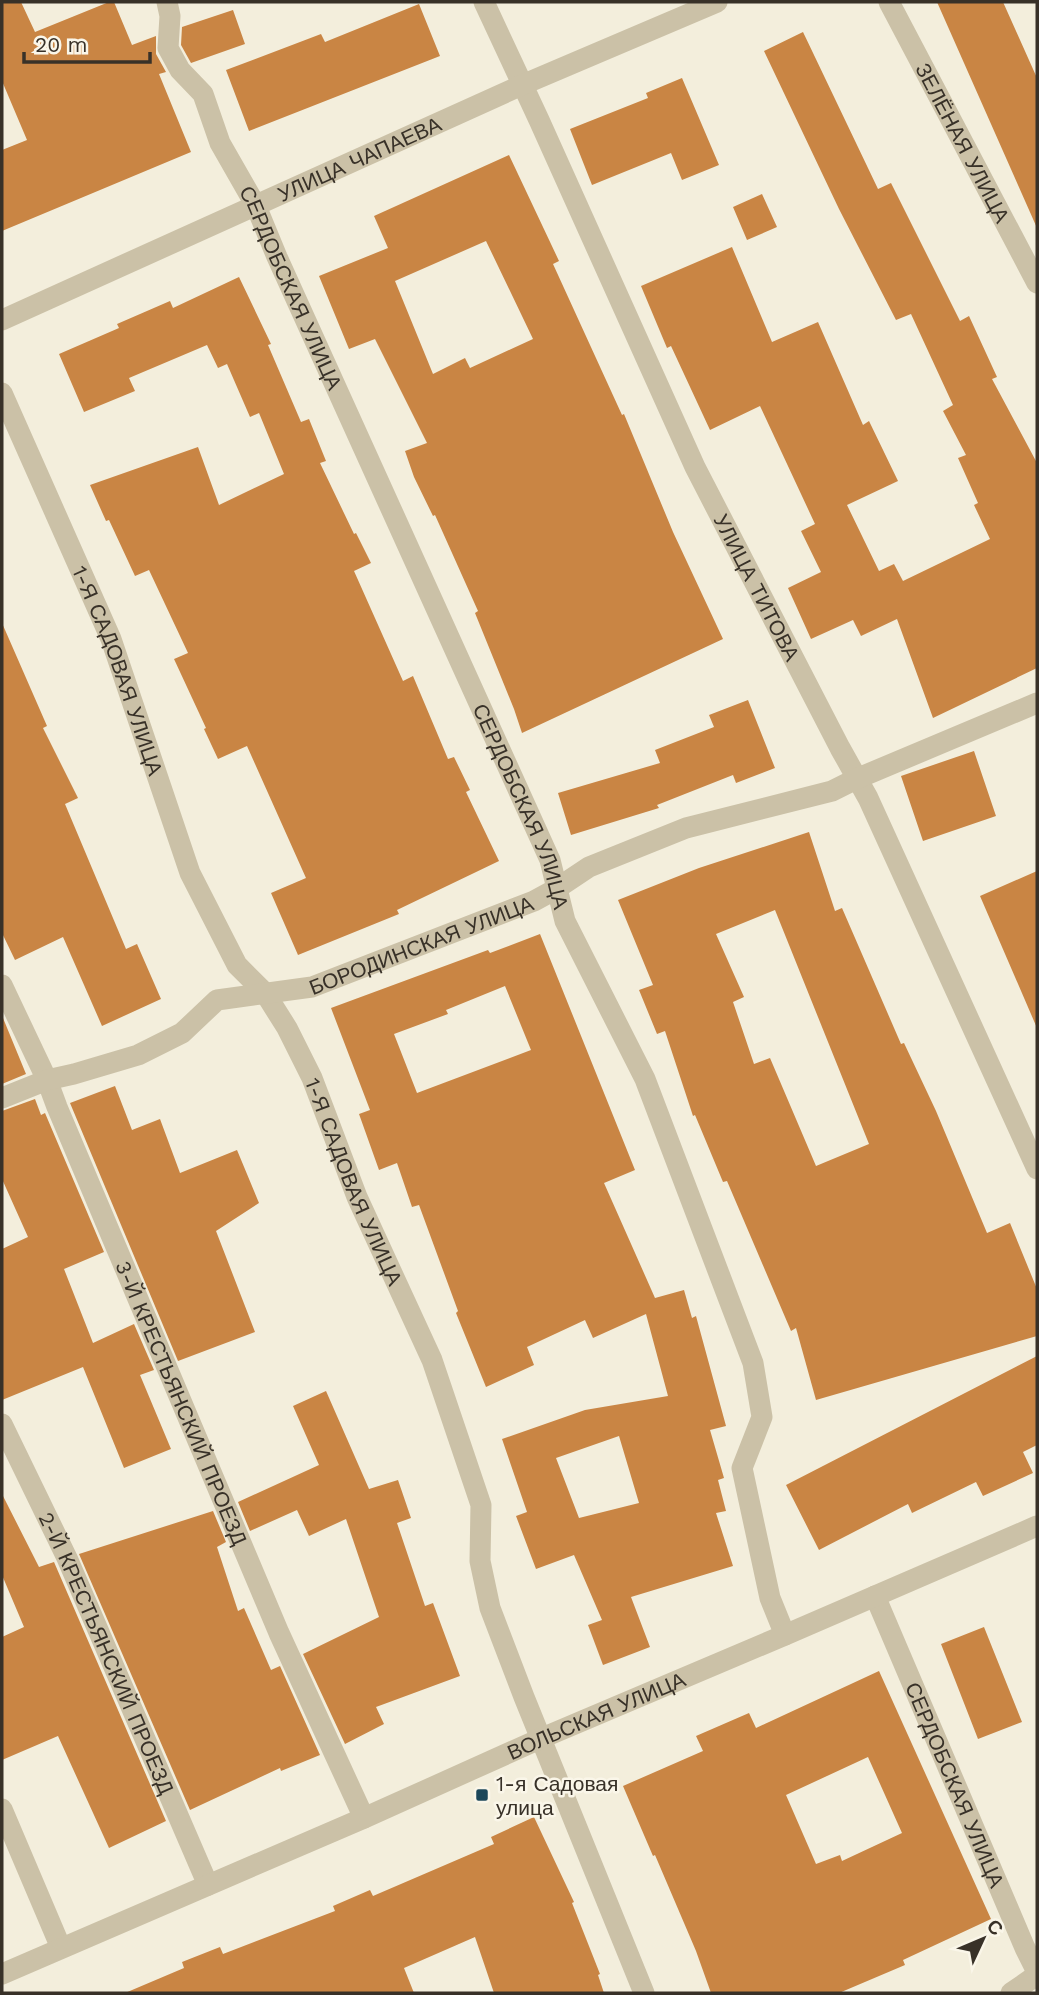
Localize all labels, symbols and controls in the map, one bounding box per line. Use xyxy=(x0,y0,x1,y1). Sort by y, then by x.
scale bar xyxy=(24,21,150,65)
text: 20 m xyxy=(35,32,87,57)
street label: ЗЕЛЁНАЯ УЛИЦА xyxy=(911,58,1015,227)
street label: УЛИЦА ЧАПАЕВА xyxy=(274,111,445,206)
street label: СЕРДОБСКАЯ УЛИЦА xyxy=(234,181,348,393)
street label: УЛИЦА ТИТОВА xyxy=(709,510,805,665)
street label: 1-Я САДОВАЯ УЛИЦА xyxy=(68,562,169,778)
street label: СЕРДОБСКАЯ УЛИЦА xyxy=(468,699,574,912)
street label: БОРОДИНСКАЯ УЛИЦА xyxy=(305,890,537,1000)
street label: 1-Я САДОВАЯ УЛИЦА xyxy=(301,1074,408,1289)
street label: 3-Й КРЕСТЬЯНСКИЙ ПРОЕЗД xyxy=(111,1257,253,1549)
street label: 2-Й КРЕСТЬЯНСКИЙ ПРОЕЗД xyxy=(34,1508,180,1798)
street label: ВОЛЬСКАЯ УЛИЦА xyxy=(503,1666,689,1765)
street label: СЕРДОБСКАЯ УЛИЦА xyxy=(901,1678,1010,1891)
place label: 1-я Садовая улица xyxy=(496,1771,618,1820)
marker: 1-я Садовая улица xyxy=(474,1787,490,1803)
north arrow xyxy=(948,1904,1018,1974)
text: С xyxy=(982,1915,1008,1941)

